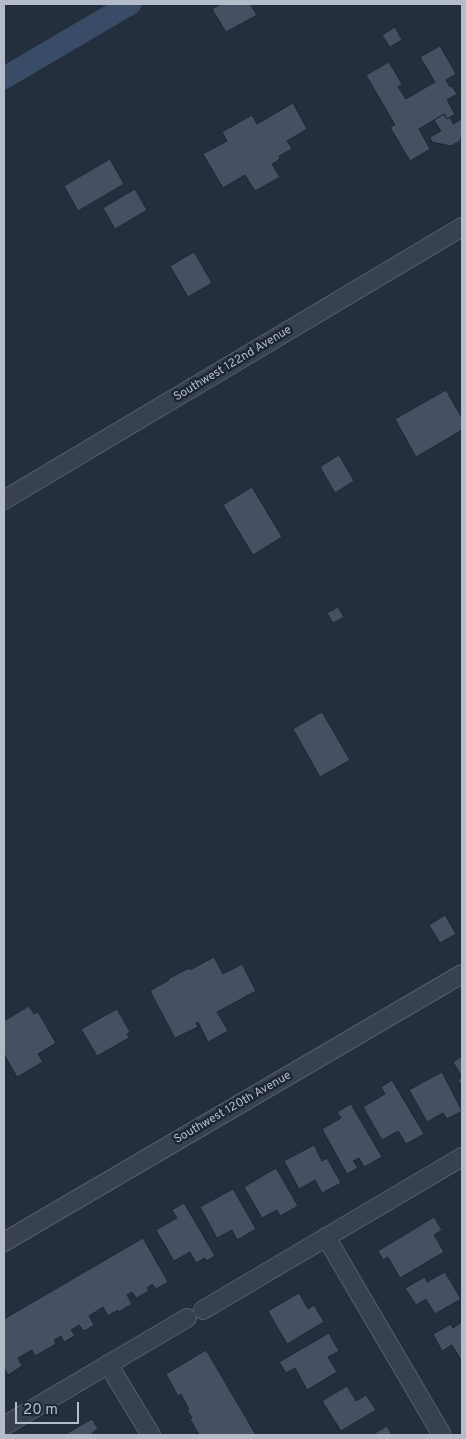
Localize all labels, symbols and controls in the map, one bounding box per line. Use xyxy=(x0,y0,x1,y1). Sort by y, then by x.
street label: Southwest 122nd Avenue xyxy=(172,323,294,405)
street label: Southwest 120th Avenue xyxy=(172,1069,294,1147)
scale bar xyxy=(18,1392,81,1424)
text: 20 m xyxy=(23,1401,58,1420)

